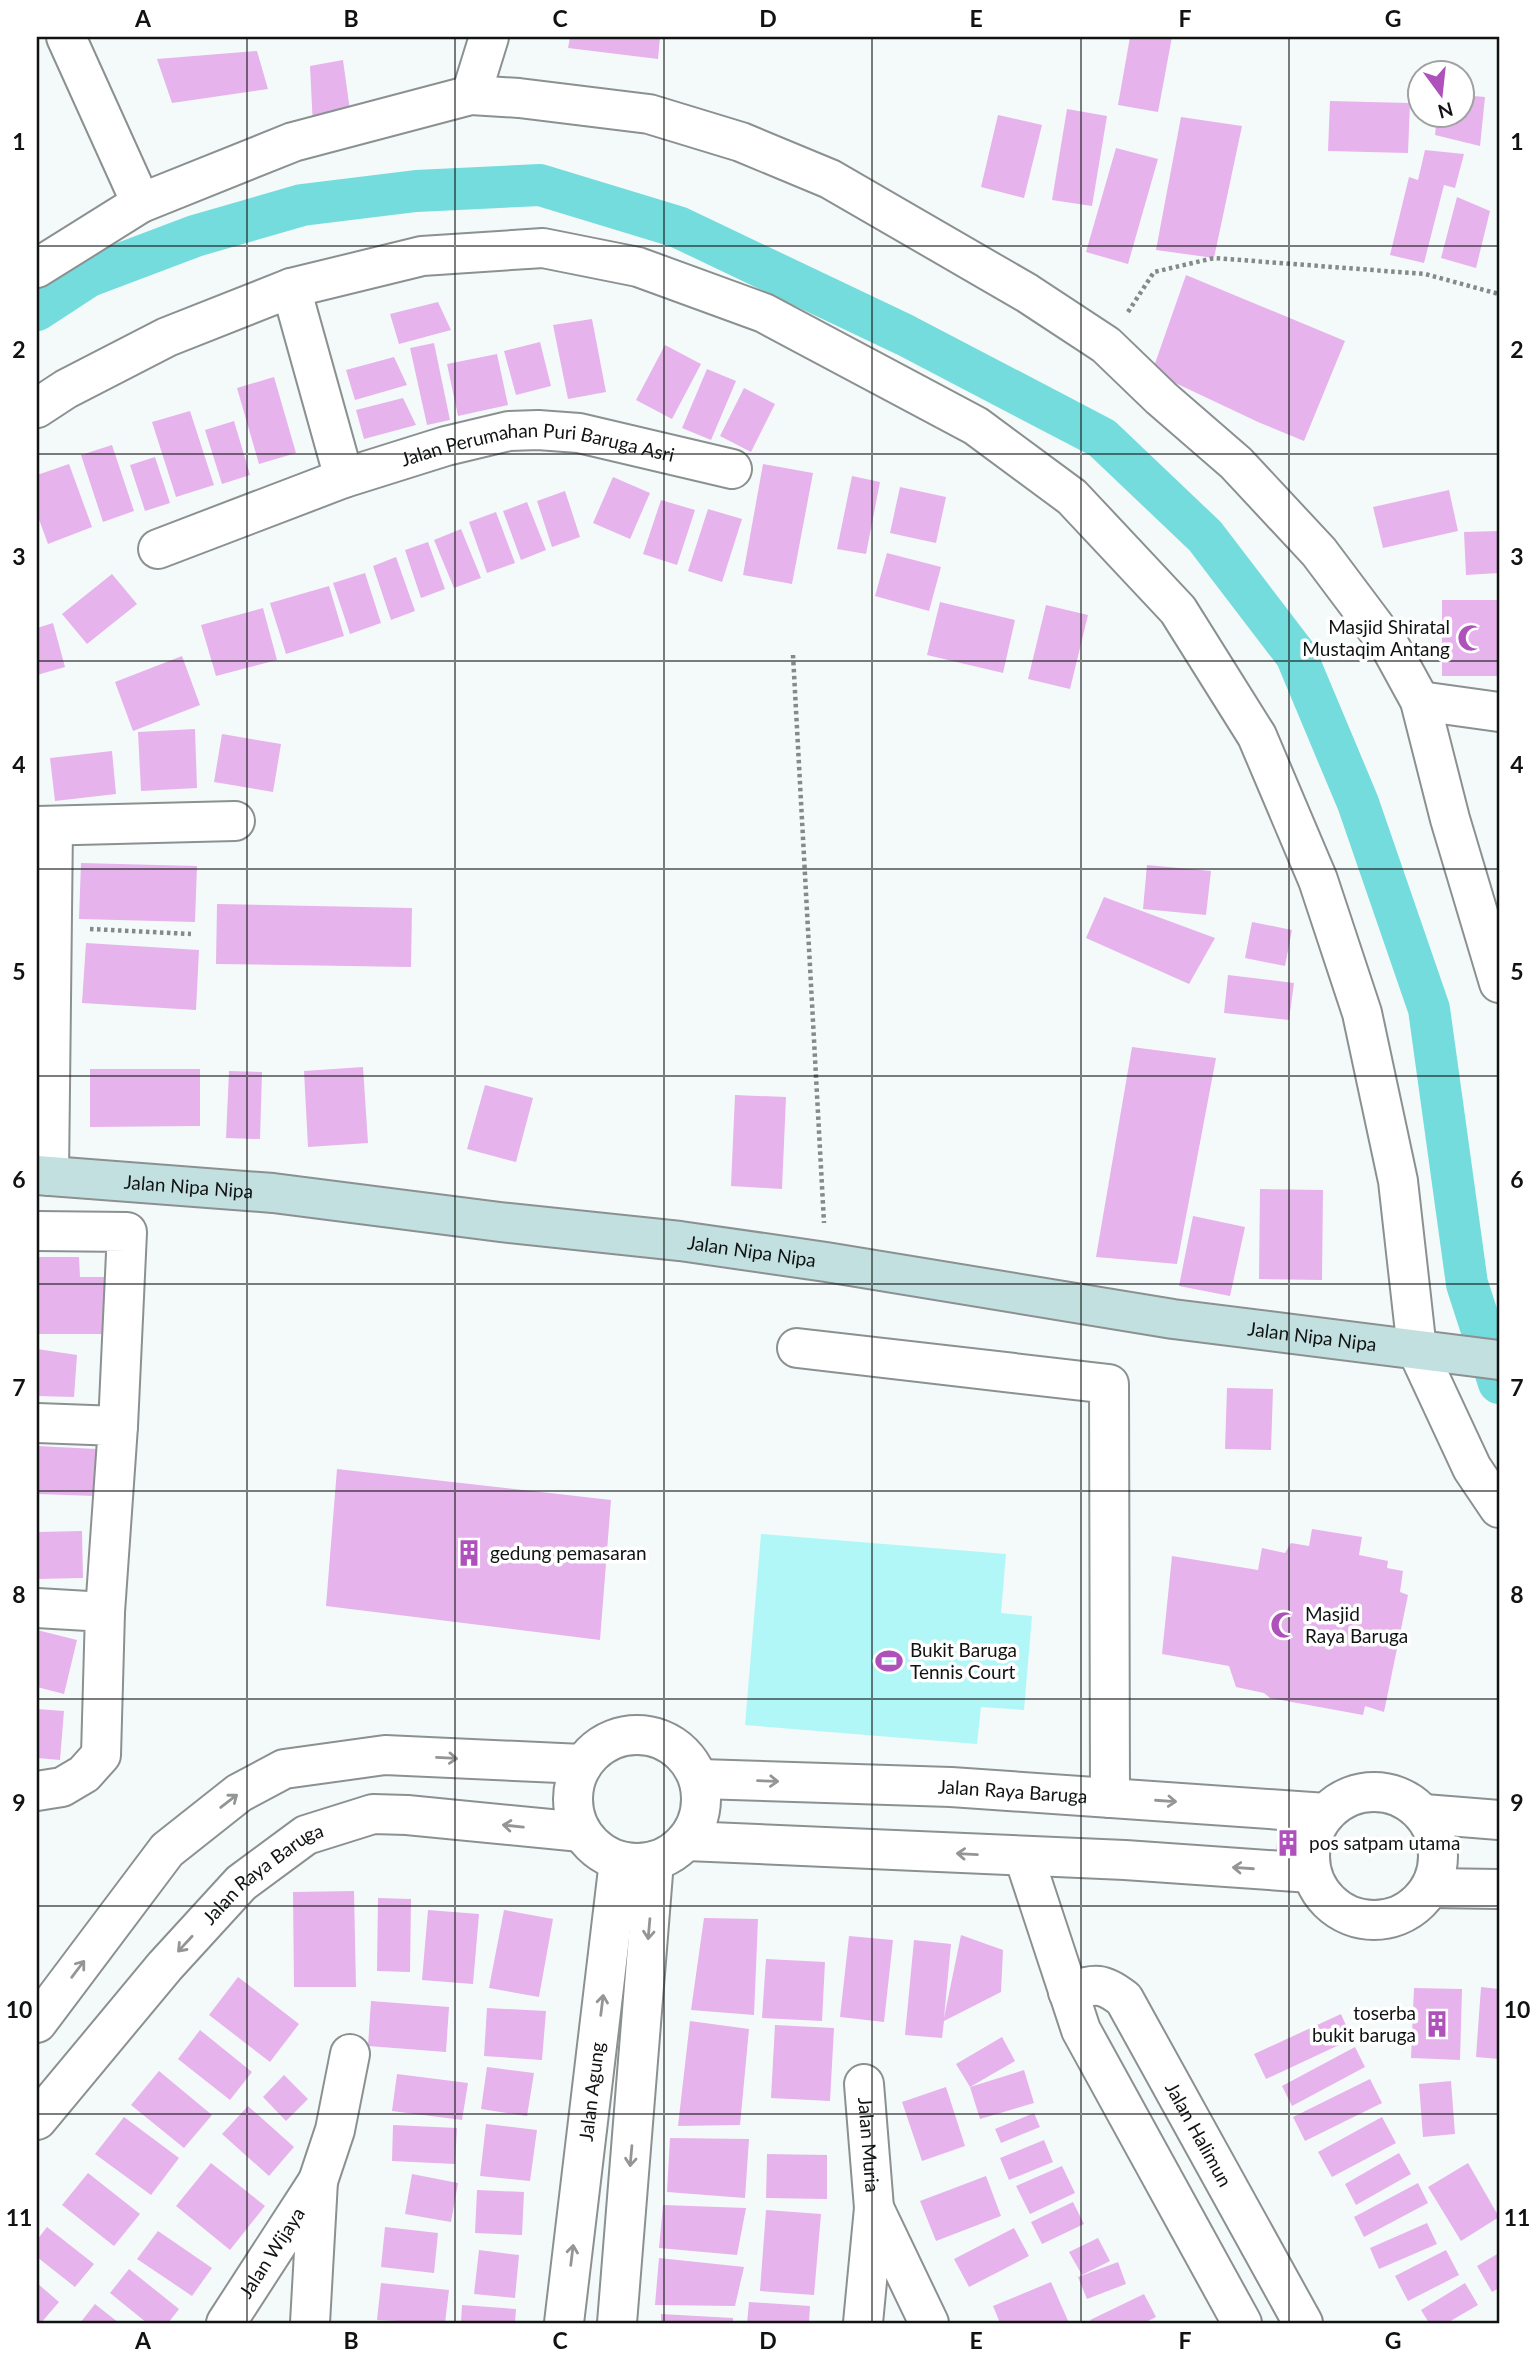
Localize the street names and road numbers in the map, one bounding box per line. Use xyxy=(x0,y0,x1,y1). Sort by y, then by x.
street label: Jalan Perumahan Puri Baruga Asri xyxy=(398,446,678,474)
street label: Jalan Nipa Nipa xyxy=(123,1170,254,1202)
street label: Jalan Nipa Nipa xyxy=(686,1230,818,1271)
street label: Jalan Nipa Nipa xyxy=(1247,1317,1378,1356)
street label: Jalan Raya Baruga xyxy=(938,1775,1088,1807)
street label: Jalan Raya Baruga xyxy=(197,1818,326,1929)
street label: Jalan Agung xyxy=(574,2041,608,2142)
street label: Jalan Halimun xyxy=(1161,2078,1237,2191)
street label: Jalan Muria xyxy=(854,2096,885,2193)
street label: Jalan Wijaya xyxy=(234,2203,309,2302)

